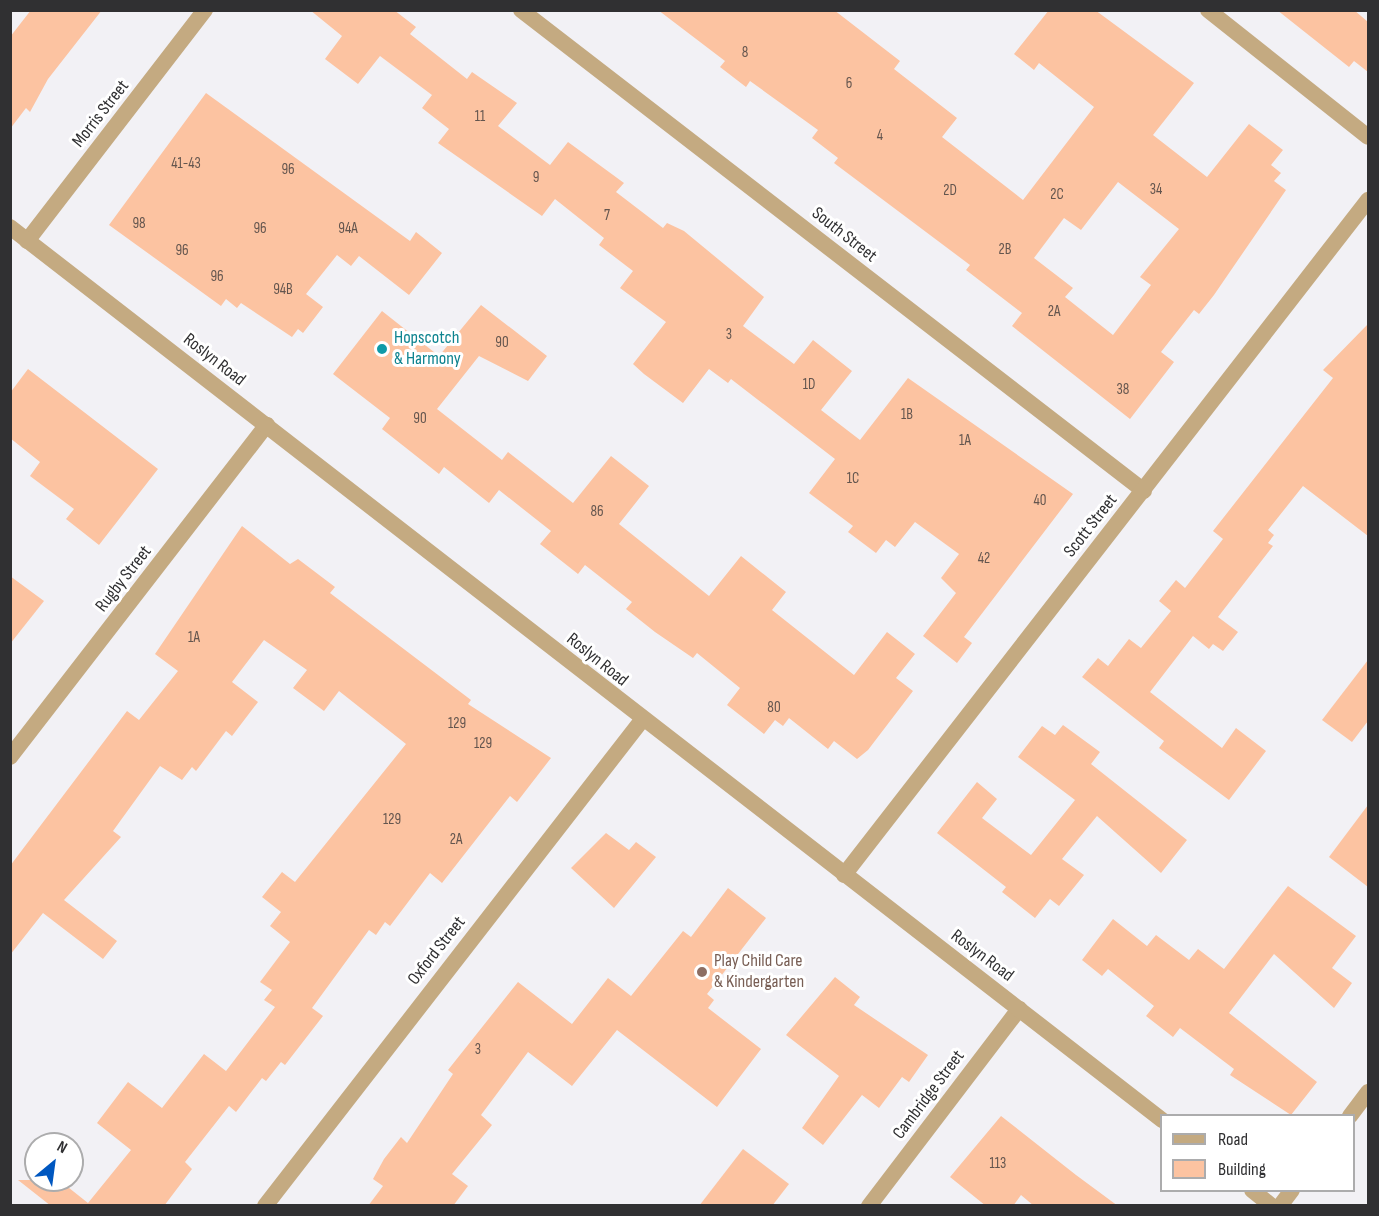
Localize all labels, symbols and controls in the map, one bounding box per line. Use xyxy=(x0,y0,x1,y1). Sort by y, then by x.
house number: 8 xyxy=(742,44,748,62)
house number: 6 xyxy=(846,75,852,93)
street label: Morris Street xyxy=(68,76,134,152)
house number: 11 xyxy=(475,108,485,126)
house number: 4 xyxy=(877,127,883,145)
house number: 41-43 xyxy=(171,155,201,173)
house number: 96 xyxy=(281,161,295,179)
house number: 9 xyxy=(533,169,539,187)
house number: 34 xyxy=(1150,181,1162,199)
house number: 2D xyxy=(943,182,957,200)
house number: 2C xyxy=(1050,186,1064,204)
street label: South Street xyxy=(807,203,881,267)
house number: 7 xyxy=(604,207,610,225)
house number: 98 xyxy=(132,215,146,233)
house number: 96 xyxy=(253,220,267,238)
house number: 94A xyxy=(338,220,358,238)
house number: 2B xyxy=(999,241,1011,259)
house number: 96 xyxy=(175,242,189,260)
house number: 96 xyxy=(210,268,224,286)
house number: 94B xyxy=(273,281,293,299)
house number: 2A xyxy=(1048,303,1060,321)
house number: 3 xyxy=(726,326,732,344)
place label: Hopscotch & Harmony xyxy=(394,328,461,370)
street label: Roslyn Road xyxy=(179,329,249,391)
house number: 90 xyxy=(495,334,509,352)
marker: Hopscotch & Harmony xyxy=(375,342,389,356)
house number: 1D xyxy=(803,376,815,394)
house number: 38 xyxy=(1117,381,1129,399)
house number: 1B xyxy=(901,406,913,424)
house number: 90 xyxy=(413,410,427,428)
house number: 1A xyxy=(959,432,971,450)
house number: 1C xyxy=(847,470,859,488)
street label: Scott Street xyxy=(1060,490,1122,562)
house number: 40 xyxy=(1034,492,1046,510)
house number: 86 xyxy=(590,503,604,521)
street label: Rugby Street xyxy=(91,542,157,616)
house number: 42 xyxy=(978,550,990,568)
house number: 1A xyxy=(188,629,200,647)
street label: Roslyn Road xyxy=(562,629,632,691)
house number: 80 xyxy=(767,699,781,717)
house number: 129 xyxy=(448,715,466,733)
house number: 129 xyxy=(474,735,492,753)
house number: 129 xyxy=(383,811,401,829)
house number: 2A xyxy=(450,831,462,849)
street label: Oxford Street xyxy=(404,912,470,990)
street label: Roslyn Road xyxy=(946,925,1018,987)
place label: Play Child Care & Kindergarten xyxy=(714,951,804,994)
marker: Play Child Care & Kindergarten xyxy=(695,965,709,979)
house number: 3 xyxy=(475,1041,481,1059)
street label: Cambridge Street xyxy=(889,1046,969,1144)
legend xyxy=(1160,1114,1355,1192)
text: Road xyxy=(1218,1129,1248,1150)
north arrow xyxy=(24,1132,84,1192)
text: N xyxy=(54,1137,70,1158)
house number: 113 xyxy=(990,1155,1006,1173)
text: Building xyxy=(1218,1159,1266,1180)

